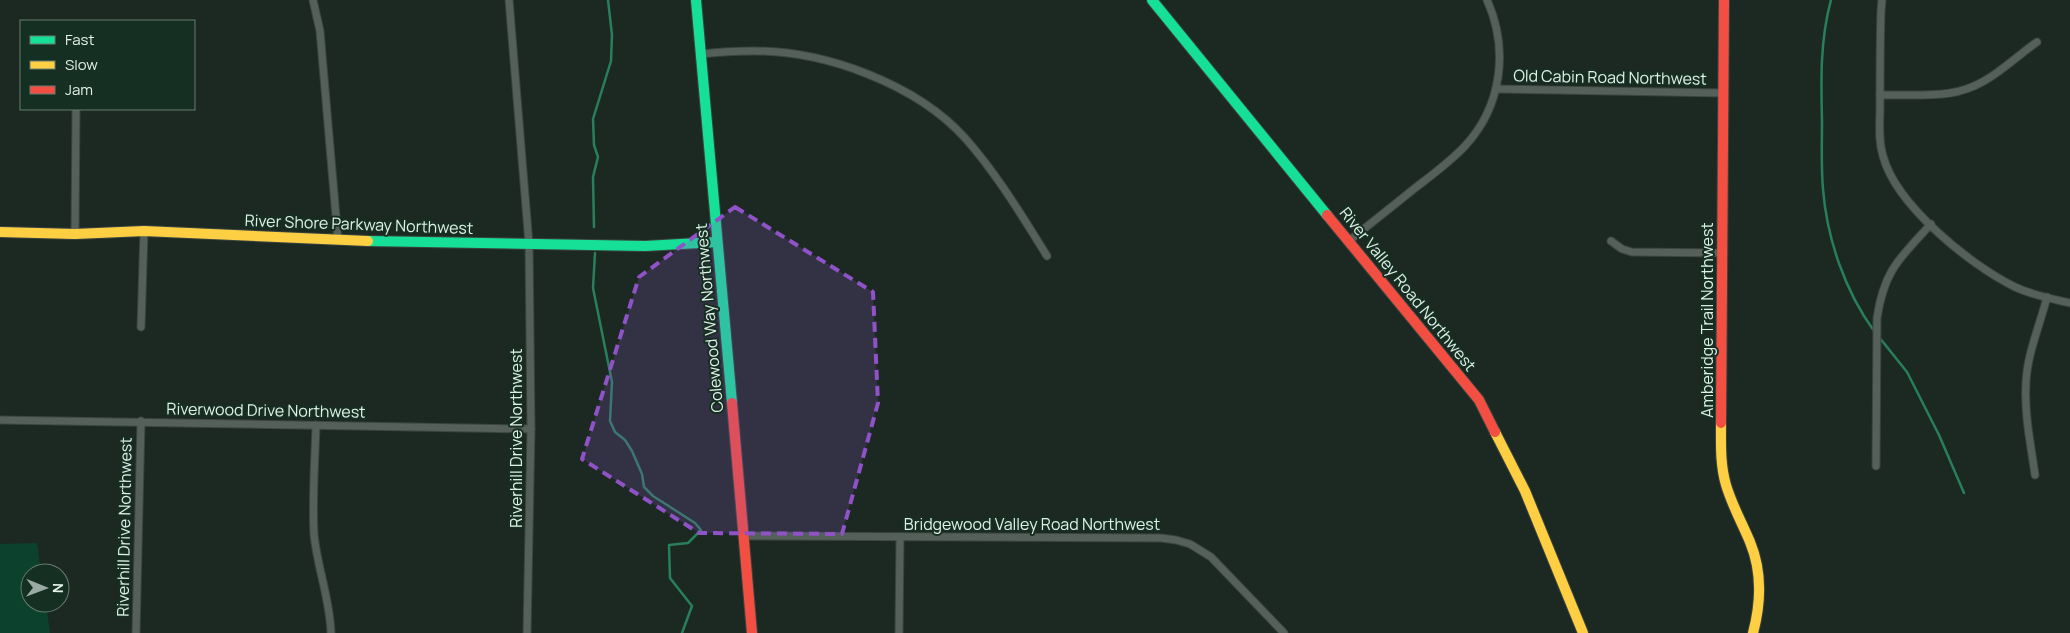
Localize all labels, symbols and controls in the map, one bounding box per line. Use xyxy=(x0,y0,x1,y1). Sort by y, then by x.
legend xyxy=(20,20,195,110)
text: Fast xyxy=(65,29,94,50)
text: Slow xyxy=(65,54,98,75)
street label: Old Cabin Road Northwest xyxy=(1513,64,1707,90)
text: Jam xyxy=(65,79,93,100)
street label: River Valley Road Northwest xyxy=(1335,202,1481,376)
street label: River Shore Parkway Northwest xyxy=(244,209,474,239)
street label: Amberidge Trail Northwest xyxy=(1696,222,1718,418)
street label: Colewood Way Northwest xyxy=(690,223,728,413)
street label: Riverhill Drive Northwest xyxy=(505,348,527,528)
street label: Riverwood Drive Northwest xyxy=(166,397,366,423)
street label: Riverhill Drive Northwest xyxy=(111,437,137,617)
street label: Bridgewood Valley Road Northwest xyxy=(904,513,1160,535)
north arrow xyxy=(20,563,70,613)
text: N xyxy=(49,583,68,593)

